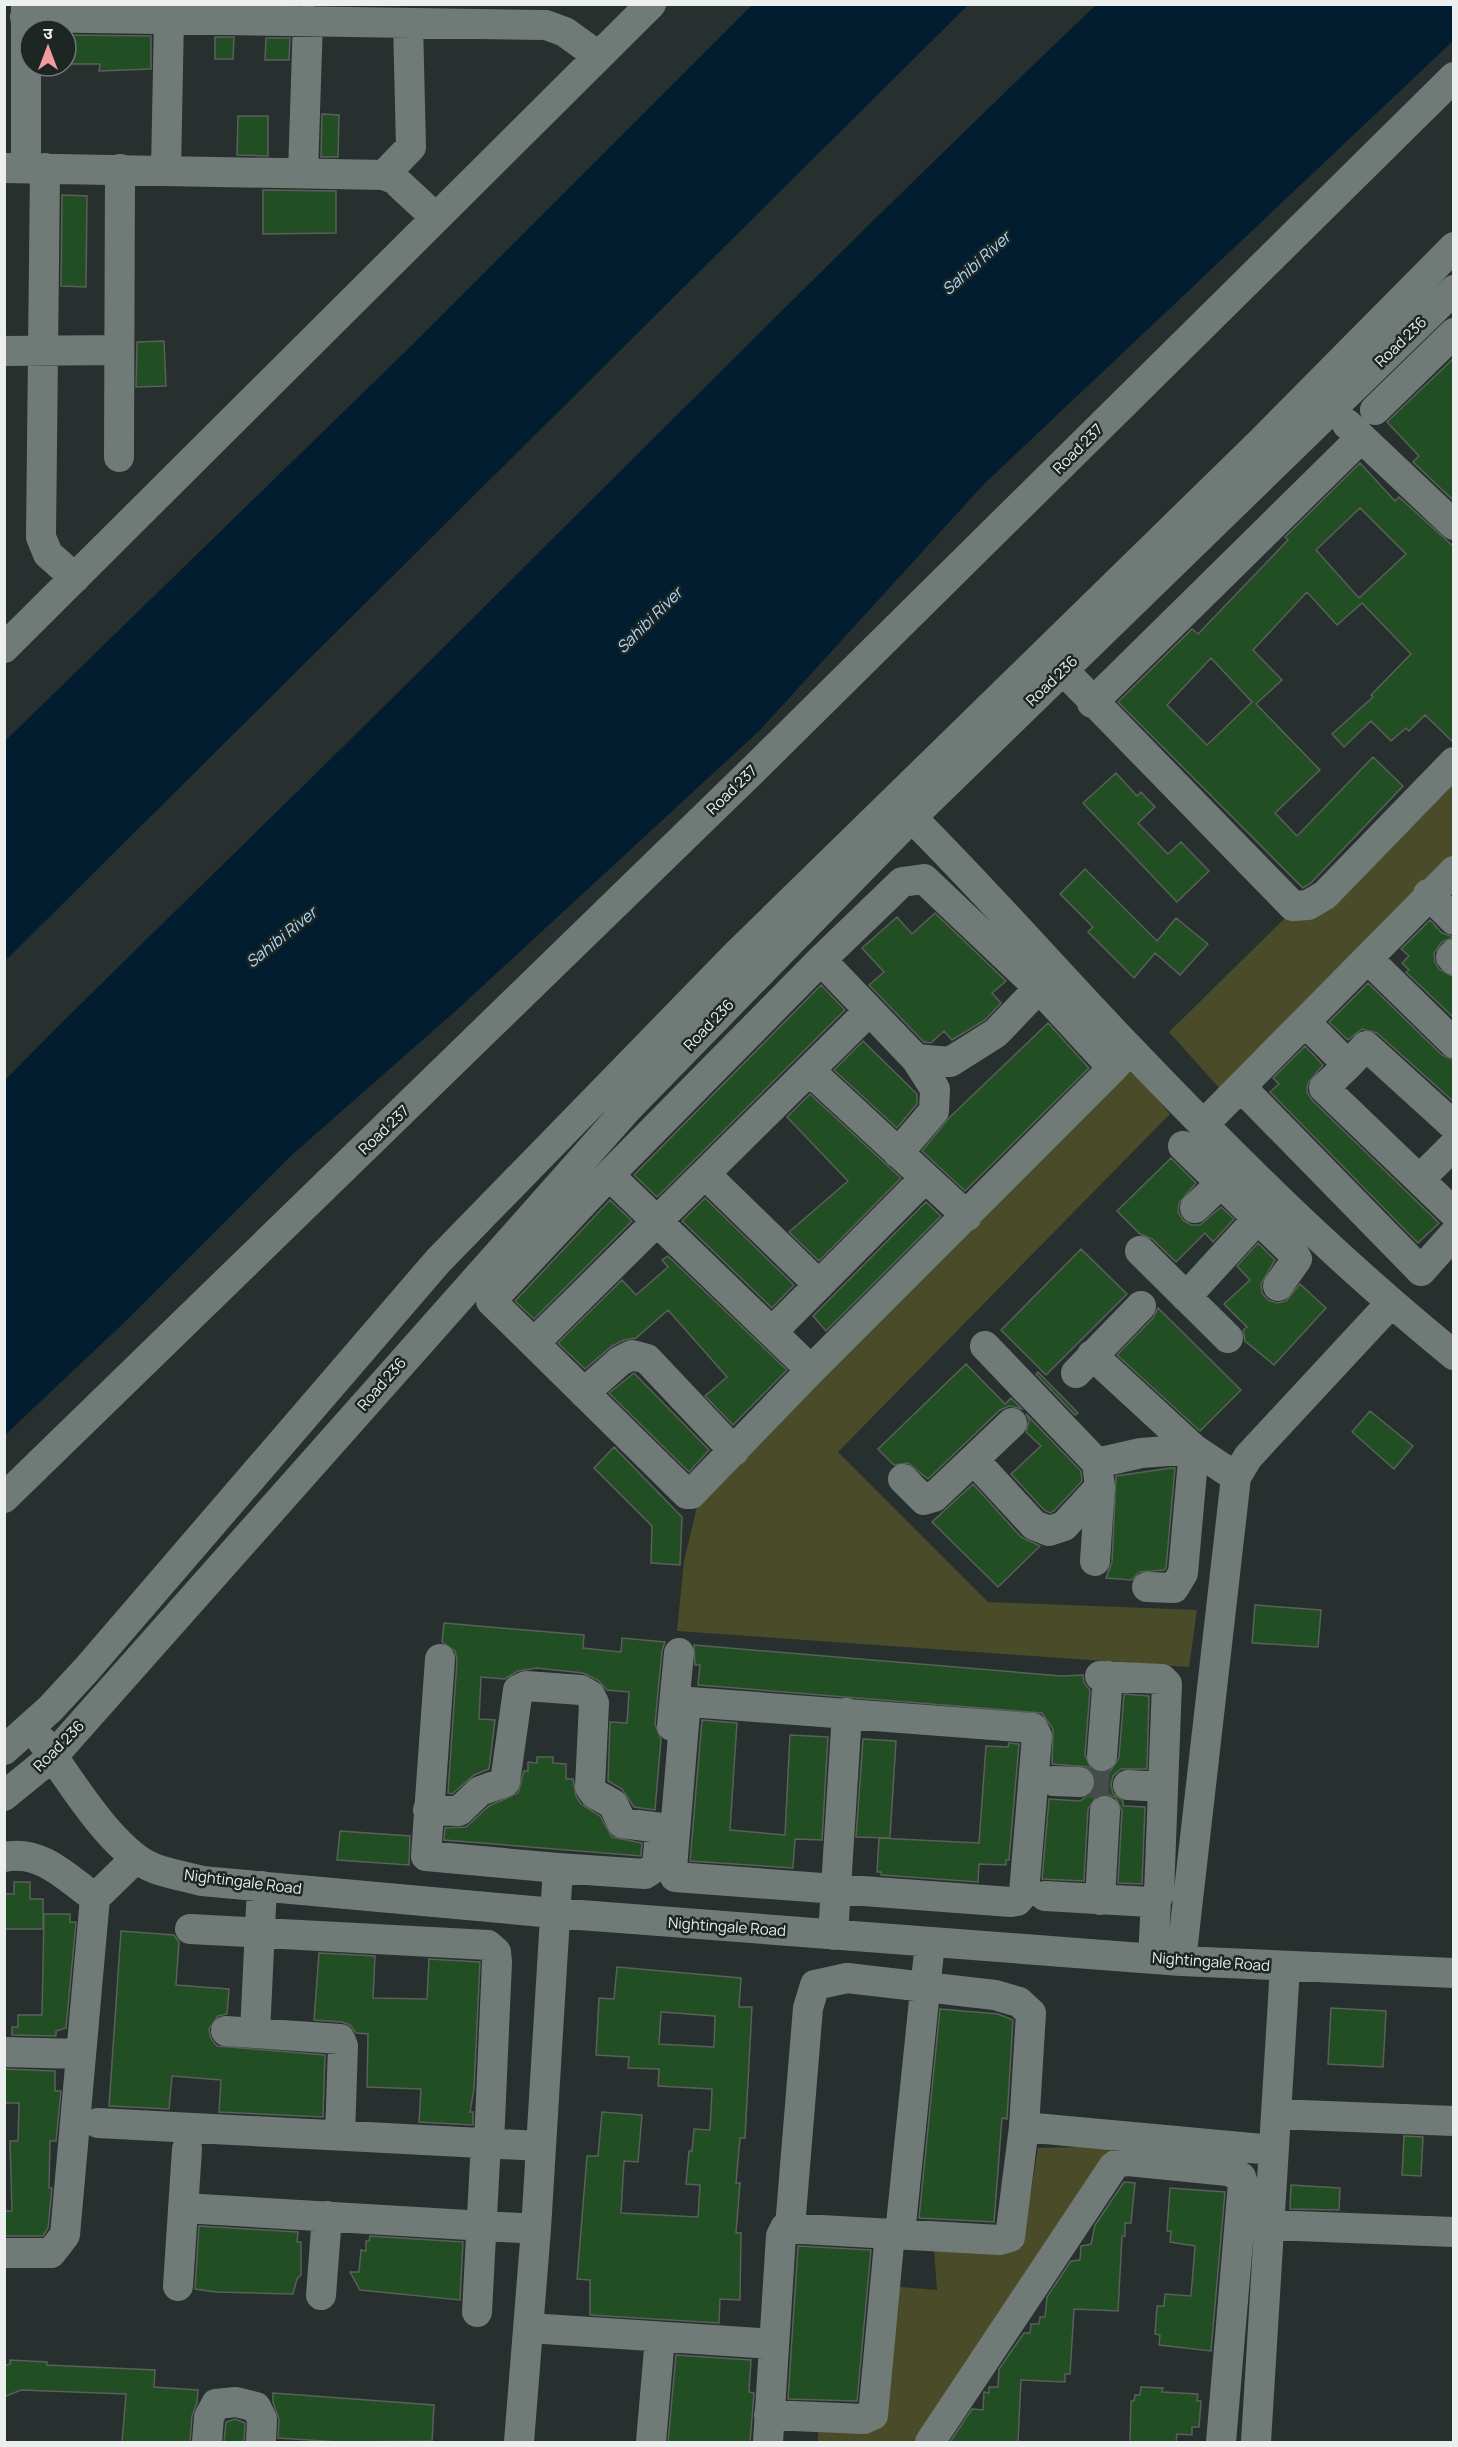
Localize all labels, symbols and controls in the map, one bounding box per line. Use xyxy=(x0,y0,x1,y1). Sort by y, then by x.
north arrow xyxy=(18,18,78,78)
text: उ xyxy=(43,22,53,44)
water label: Sahibi River xyxy=(937,225,1017,300)
street label: Road 236 xyxy=(1370,312,1431,372)
street label: Road 237 xyxy=(1048,419,1107,478)
water label: Sahibi River xyxy=(611,581,688,658)
street label: Road 236 xyxy=(1021,651,1082,711)
street label: Road 237 xyxy=(702,760,762,819)
water label: Sahibi River xyxy=(241,900,323,972)
street label: Road 236 xyxy=(679,994,739,1055)
street label: Road 237 xyxy=(354,1100,414,1159)
street label: Road 236 xyxy=(352,1352,411,1415)
street label: Road 236 xyxy=(28,1715,89,1776)
street label: Nightingale Road xyxy=(183,1864,303,1899)
street label: Nightingale Road xyxy=(667,1912,787,1941)
street label: Nightingale Road xyxy=(1151,1947,1271,1976)

